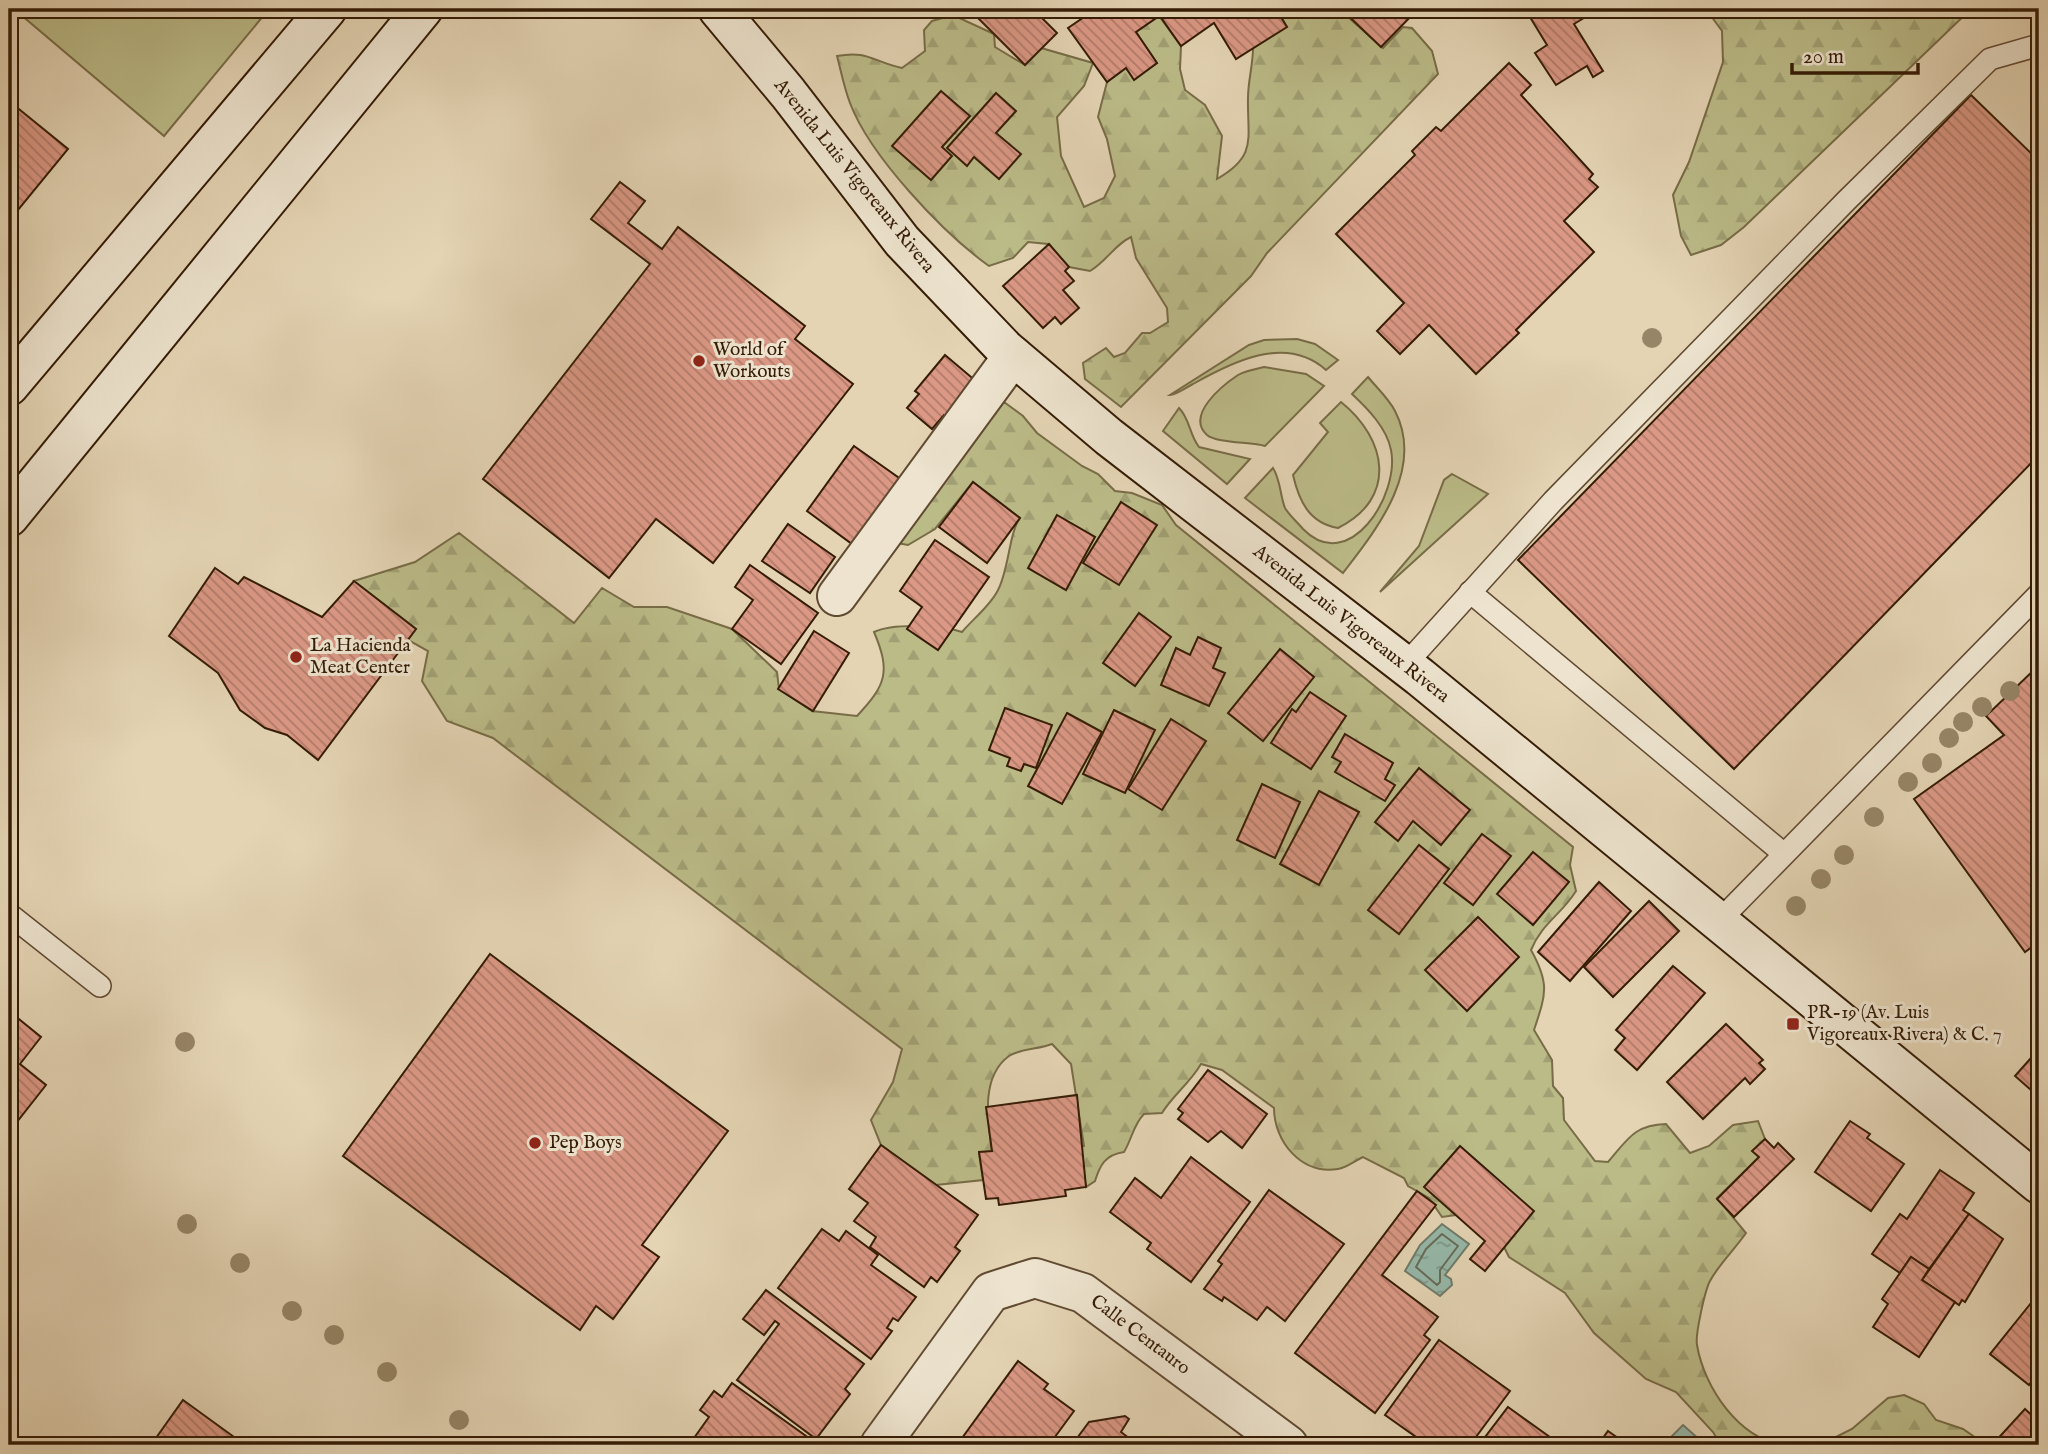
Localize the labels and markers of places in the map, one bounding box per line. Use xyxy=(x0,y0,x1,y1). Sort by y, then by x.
place label: World of Workouts xyxy=(713,338,790,384)
marker: World of Workouts xyxy=(691,353,707,369)
place label: La Hacienda Meat Center xyxy=(310,634,412,680)
marker: La Hacienda Meat Center xyxy=(288,649,304,665)
place label: PR-19 (Av. Luis Vigoreaux Rivera) & C. 7 xyxy=(1806,1001,2002,1047)
marker: PR-19 (Av. Luis Vigoreaux Rivera) & C. 7 xyxy=(1785,1016,1801,1032)
place label: Pep Boys xyxy=(549,1131,622,1155)
marker: Pep Boys xyxy=(527,1135,543,1151)

